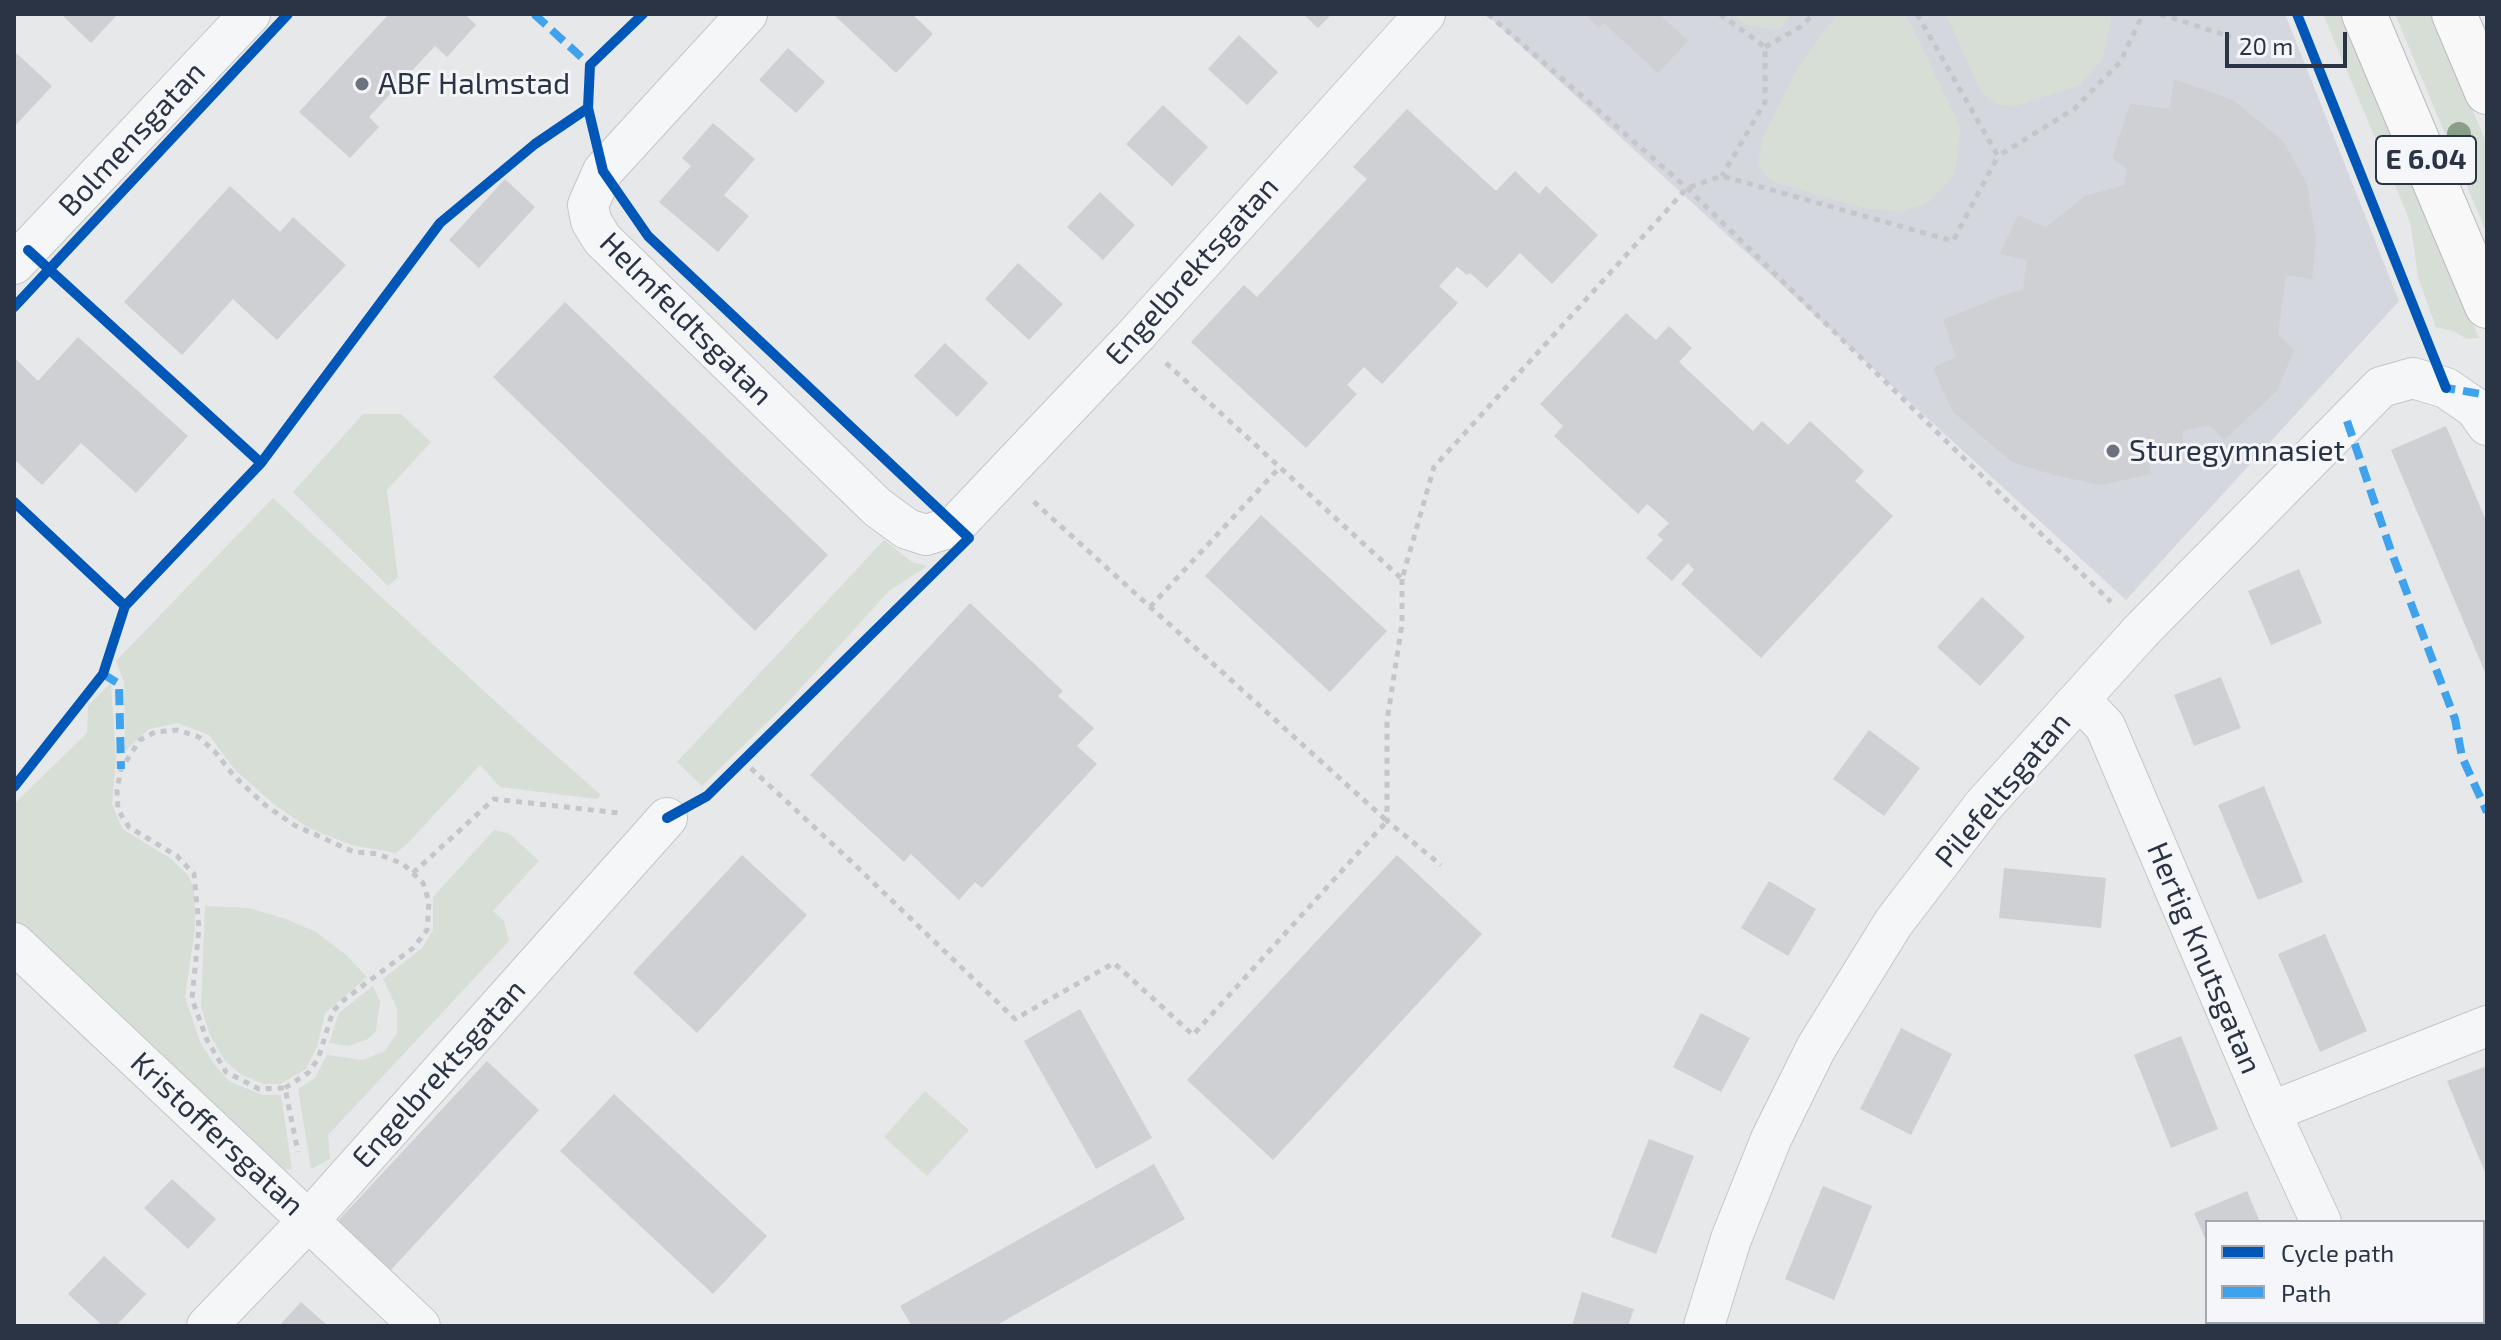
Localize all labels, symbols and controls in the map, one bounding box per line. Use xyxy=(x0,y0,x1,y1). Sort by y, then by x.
scale bar xyxy=(2229,16,2351,66)
text: 20 m xyxy=(2239,31,2293,60)
street label: Bolmensgatan xyxy=(51,54,213,224)
place label: ABF Halmstad xyxy=(378,66,570,102)
marker: ABF Halmstad xyxy=(353,75,371,93)
road number: E 6.04 xyxy=(2376,136,2476,184)
street label: Engelbrektsgatan xyxy=(1098,169,1286,373)
street label: Helmfeldtsgatan xyxy=(592,225,780,413)
place label: Sturegymnasiet xyxy=(2129,433,2345,469)
marker: Sturegymnasiet xyxy=(2104,442,2122,460)
street label: Pilefeltsgatan xyxy=(1928,705,2078,875)
street label: Hertig Knutsgatan xyxy=(2139,837,2269,1079)
street label: Engelbrektsgatan xyxy=(345,972,533,1176)
street label: Kristoffersgatan xyxy=(123,1045,311,1223)
legend xyxy=(2205,1220,2485,1324)
text: Cycle path xyxy=(2281,1238,2394,1267)
text: Path xyxy=(2281,1278,2331,1307)

